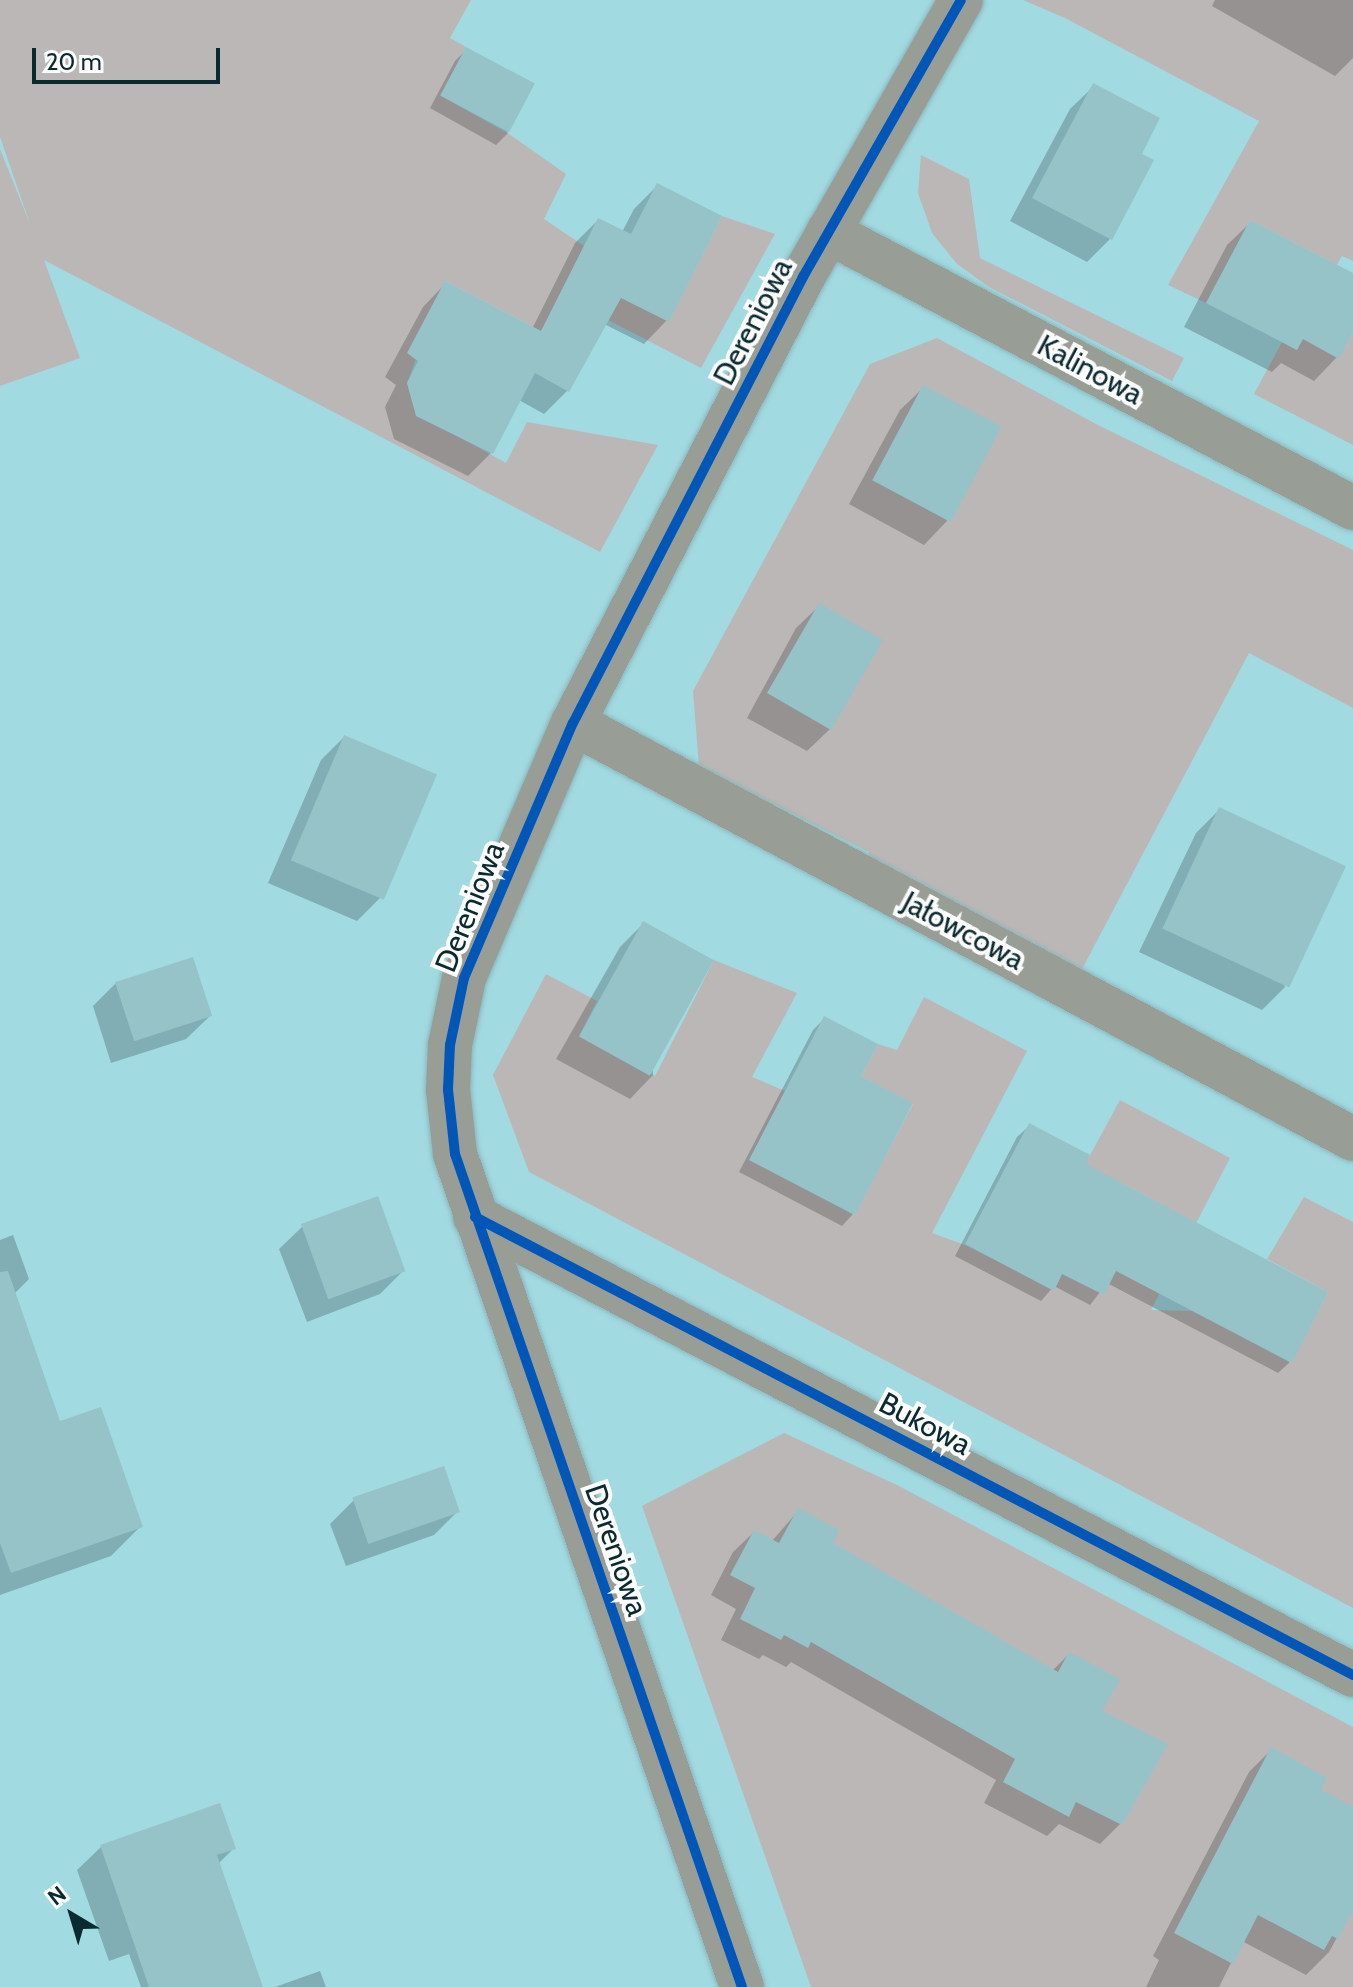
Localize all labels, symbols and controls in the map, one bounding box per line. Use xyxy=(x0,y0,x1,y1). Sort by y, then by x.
scale bar xyxy=(36,32,224,82)
text: 20 m xyxy=(46,47,102,76)
street label: Dereniowa xyxy=(706,253,800,391)
street label: Kalinowa xyxy=(1031,327,1149,413)
street label: Dereniowa xyxy=(428,837,512,977)
street label: Jałowcowa xyxy=(896,884,1030,978)
street label: Bukowa xyxy=(873,1385,977,1463)
street label: Dereniowa xyxy=(577,1479,655,1621)
north arrow xyxy=(32,1875,112,1955)
text: N xyxy=(42,1880,71,1911)

